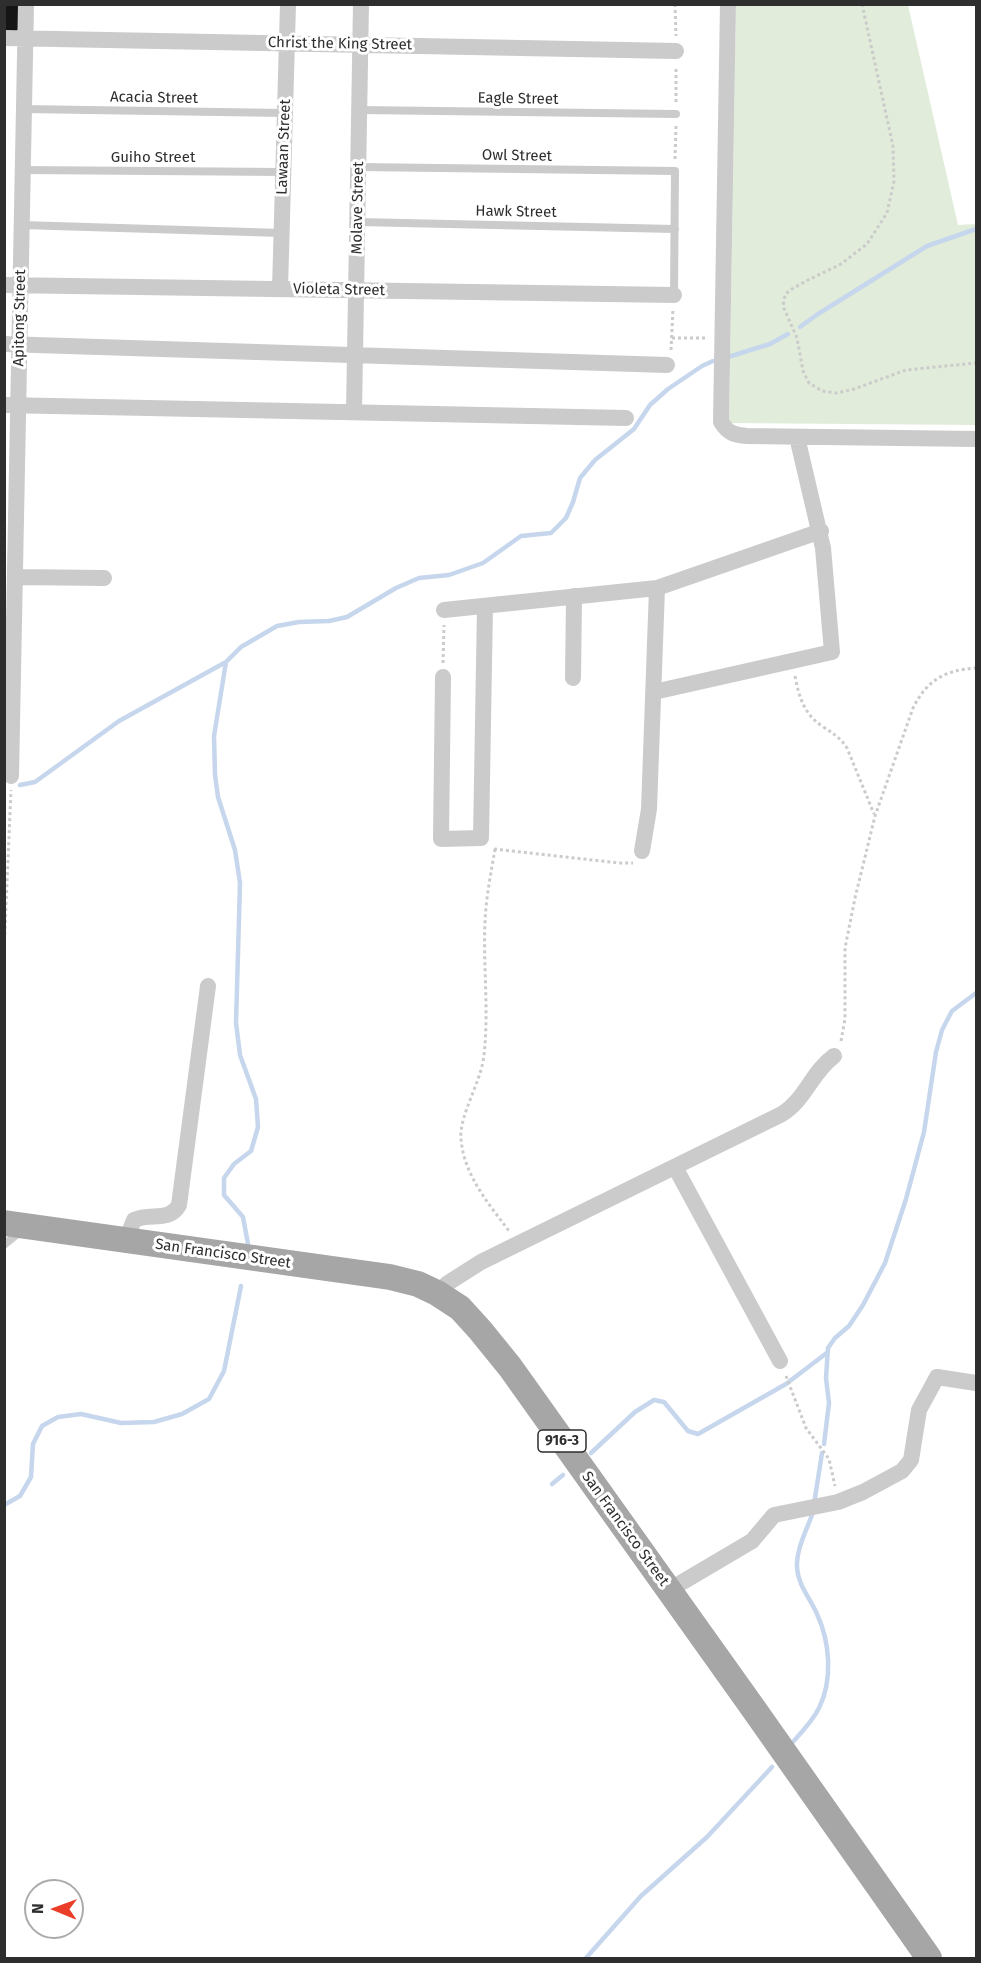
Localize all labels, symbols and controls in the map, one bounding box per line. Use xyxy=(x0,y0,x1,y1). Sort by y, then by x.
street label: Christ the King Street xyxy=(268,34,412,54)
street label: Acacia Street xyxy=(110,88,198,108)
street label: Eagle Street xyxy=(477,89,559,109)
street label: Lawaan Street xyxy=(273,99,295,195)
street label: Owl Street xyxy=(482,146,552,166)
street label: Guiho Street xyxy=(111,149,195,167)
street label: Molave Street xyxy=(348,161,368,255)
street label: Hawk Street xyxy=(475,202,557,222)
street label: Apitong Street xyxy=(10,269,30,367)
street label: Violeta Street xyxy=(293,280,385,300)
street label: San Francisco Street xyxy=(154,1236,292,1272)
road number: 916-3 xyxy=(538,1430,586,1452)
street label: San Francisco Street xyxy=(577,1468,673,1590)
north arrow xyxy=(24,1879,84,1939)
text: N xyxy=(28,1903,47,1914)

